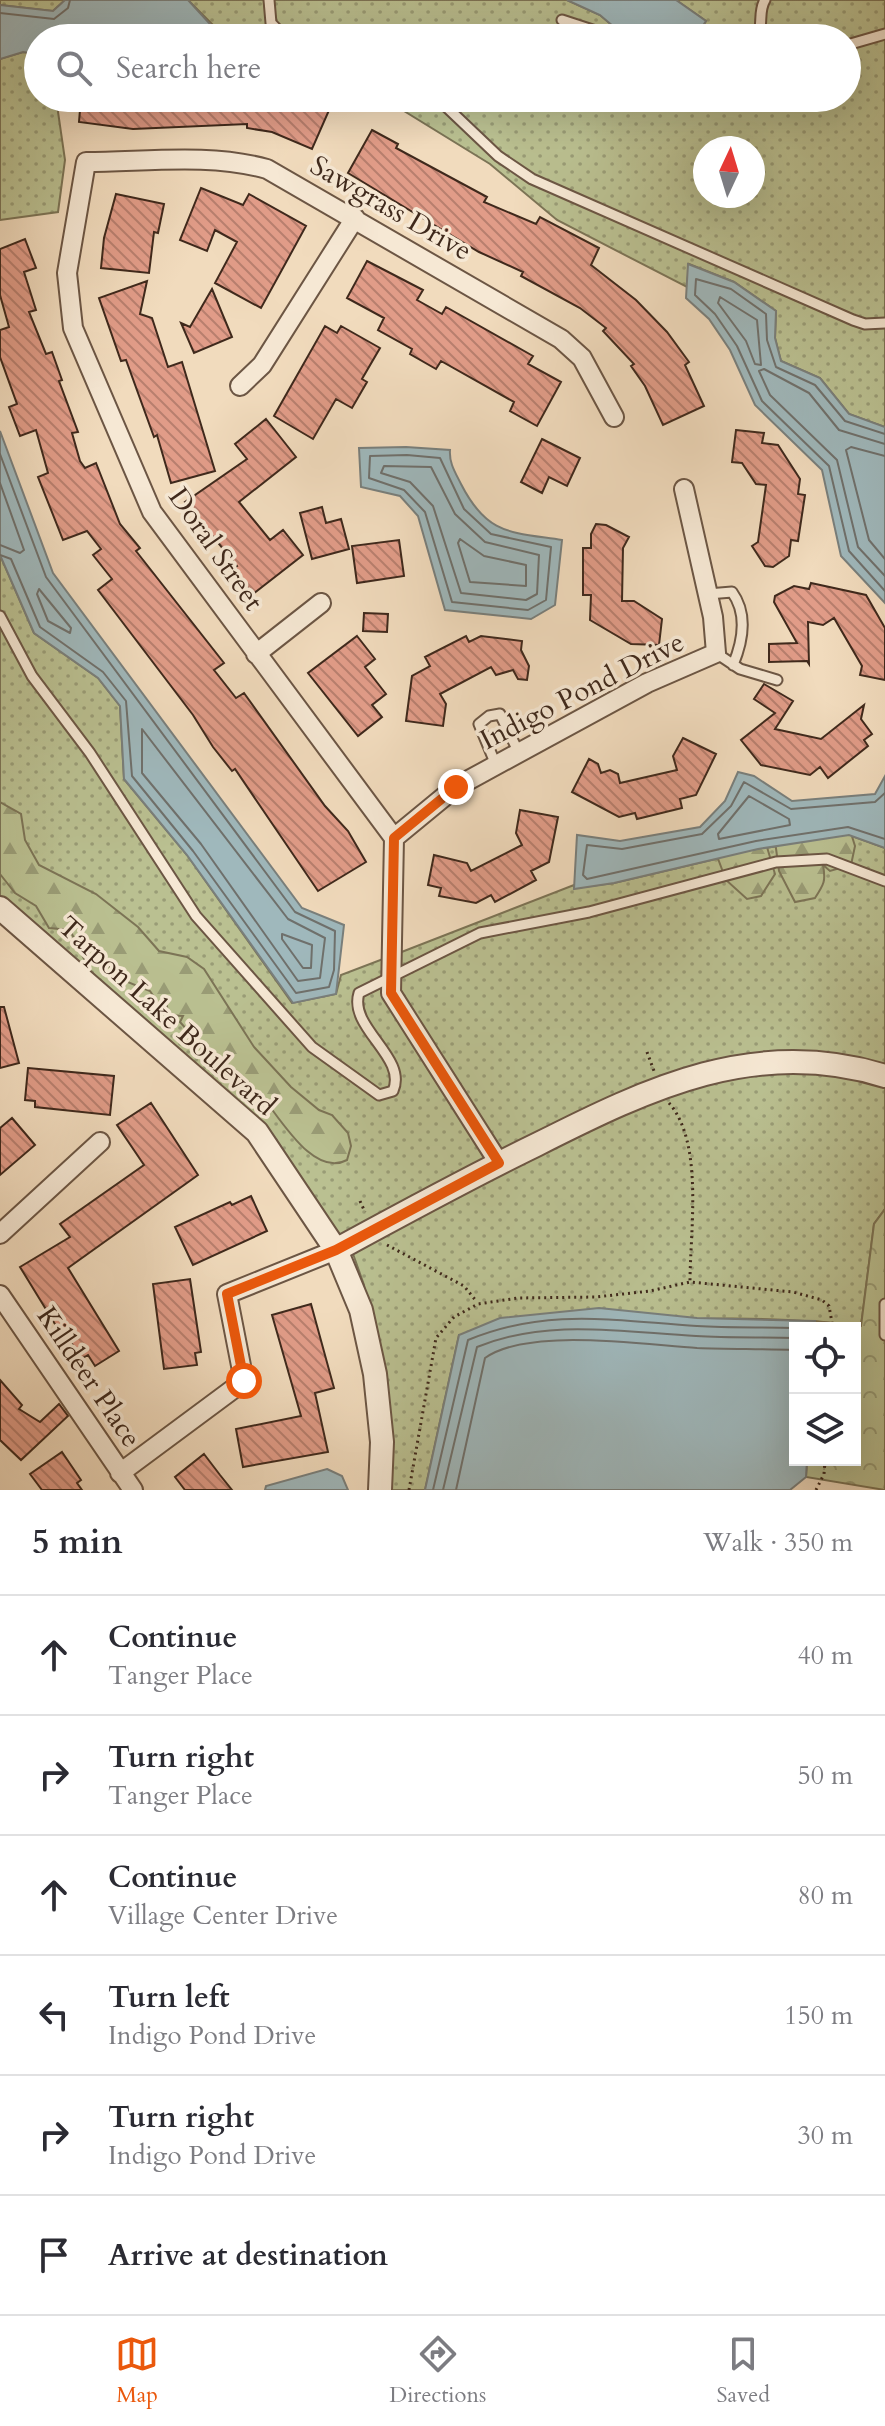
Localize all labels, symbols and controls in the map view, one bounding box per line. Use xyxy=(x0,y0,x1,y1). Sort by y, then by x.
search box xyxy=(24,24,861,112)
icon: search xyxy=(52,46,96,90)
text: Search here xyxy=(116,48,261,89)
north arrow xyxy=(693,136,765,208)
street label: Sawgrass Drive xyxy=(303,146,479,270)
street label: Doral Street xyxy=(160,480,272,618)
street label: Indigo Pond Drive xyxy=(473,623,691,759)
route end xyxy=(438,769,474,805)
street label: Tarpon Lake Boulevard xyxy=(50,908,284,1124)
street label: Killdeer Place xyxy=(28,1299,150,1455)
map controls xyxy=(789,1322,861,1466)
button: locate xyxy=(789,1322,861,1394)
route start xyxy=(226,1363,262,1399)
button: layers xyxy=(789,1394,861,1466)
text: 5 min xyxy=(32,1519,123,1565)
text: Walk · 350 m xyxy=(703,1525,853,1560)
text: Continue xyxy=(108,1617,237,1658)
icon: ahead xyxy=(32,1633,76,1677)
text: 40 m xyxy=(797,1638,853,1673)
text: Tanger Place xyxy=(108,1658,253,1693)
text: Turn right xyxy=(108,1737,254,1778)
icon: right xyxy=(32,1753,76,1797)
text: 50 m xyxy=(797,1758,853,1793)
text: Tanger Place xyxy=(108,1778,253,1813)
text: Continue xyxy=(108,1857,237,1898)
icon: ahead xyxy=(32,1873,76,1917)
text: 80 m xyxy=(797,1878,853,1913)
text: Village Center Drive xyxy=(108,1898,338,1933)
text: Turn left xyxy=(108,1977,230,2018)
icon: left xyxy=(32,1993,76,2037)
text: 150 m xyxy=(784,1998,853,2033)
text: Indigo Pond Drive xyxy=(108,2018,316,2053)
text: Turn right xyxy=(108,2097,254,2138)
icon: right xyxy=(32,2113,76,2157)
text: 30 m xyxy=(797,2118,853,2153)
text: Indigo Pond Drive xyxy=(108,2138,316,2173)
icon: arrive xyxy=(32,2233,76,2277)
text: Arrive at destination xyxy=(108,2235,388,2276)
tab: Map xyxy=(115,2332,159,2410)
tab: Directions xyxy=(389,2332,486,2410)
tab: Saved xyxy=(717,2332,770,2410)

